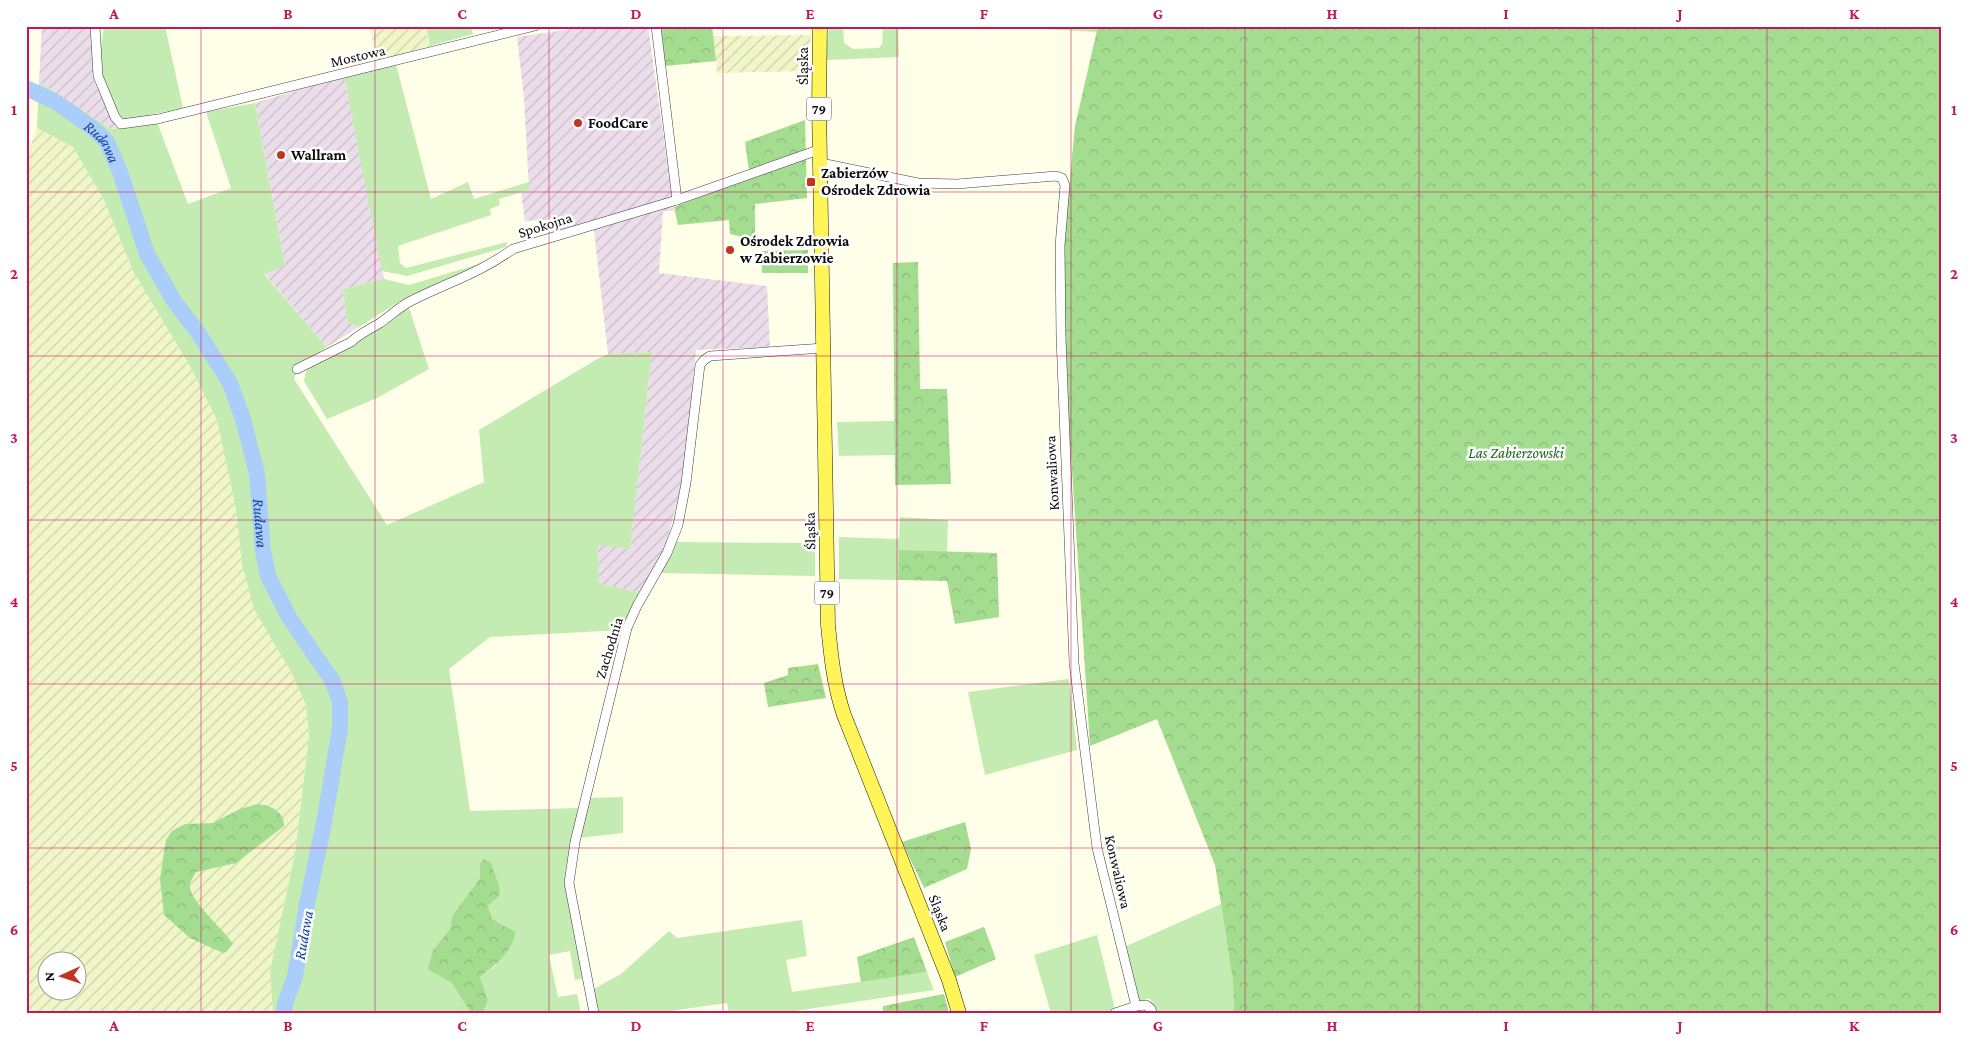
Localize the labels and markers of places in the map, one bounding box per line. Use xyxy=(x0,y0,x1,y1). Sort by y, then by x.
place label: FoodCare xyxy=(588,115,648,131)
marker: FoodCare xyxy=(572,117,584,129)
place label: Wallram xyxy=(290,147,347,163)
marker: Wallram xyxy=(275,149,287,161)
place label: Zabierzów Ośrodek Zdrowia xyxy=(821,165,931,198)
marker: Zabierzów Ośrodek Zdrowia xyxy=(805,176,817,188)
place label: Ośrodek Zdrowia w Zabierzowie xyxy=(739,233,850,266)
marker: Ośrodek Zdrowia w Zabierzowie xyxy=(724,244,736,256)

